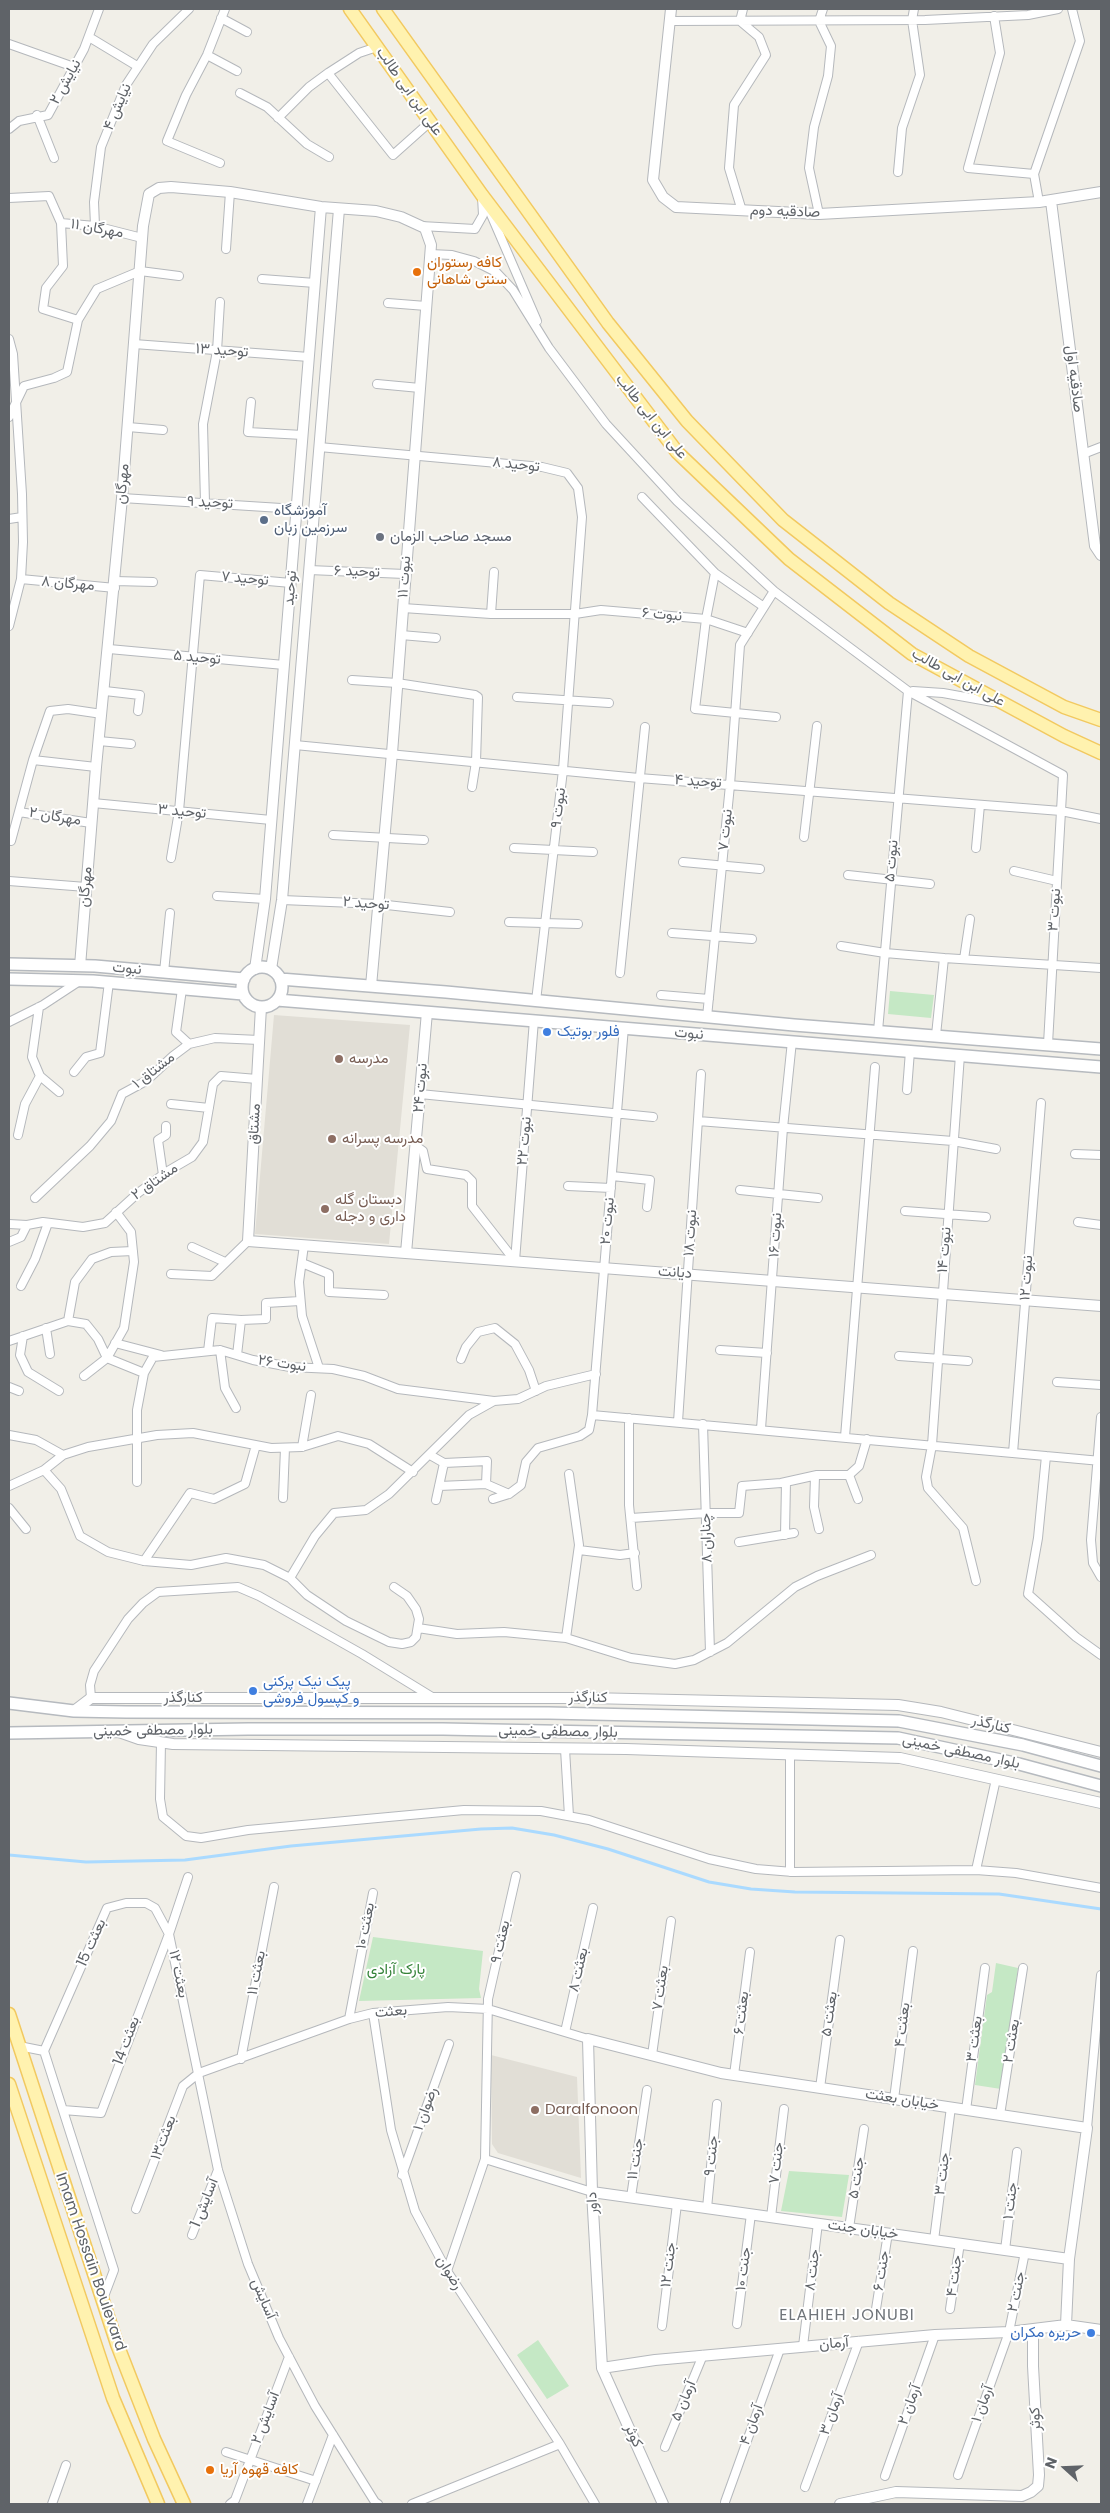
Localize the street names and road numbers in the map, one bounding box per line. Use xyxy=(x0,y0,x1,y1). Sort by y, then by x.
street label: علی ابن ابی طالب xyxy=(372,44,446,140)
street label: نیایش ۲ xyxy=(46,56,86,108)
street label: نیایش ۴ xyxy=(100,81,136,133)
street label: صادقیه دوم xyxy=(749,202,821,222)
street label: مهرگان ۱۱ xyxy=(69,216,125,242)
street label: توحید ۱۳ xyxy=(195,340,249,362)
street label: صادقیه اول xyxy=(1061,344,1087,414)
street label: علی ابن ابی طالب xyxy=(611,371,691,463)
street label: توحید ۸ xyxy=(491,454,541,476)
street label: مهرگان xyxy=(112,463,134,505)
street label: توحید ۹ xyxy=(187,493,233,513)
street label: نبوت ۱۱ xyxy=(395,555,415,599)
street label: توحید ۶ xyxy=(334,562,380,582)
street label: توحید ۷ xyxy=(221,568,269,590)
street label: توحید xyxy=(281,570,301,606)
street label: مهرگان ۸ xyxy=(41,573,95,595)
street label: نبوت ۶ xyxy=(641,604,683,626)
street label: علی ابن ابی طالب xyxy=(908,645,1008,711)
street label: توحید ۵ xyxy=(173,647,221,669)
street label: توحید ۴ xyxy=(674,771,722,793)
street label: نبوت ۹ xyxy=(548,787,570,829)
street label: توحید ۳ xyxy=(157,801,207,823)
street label: مهرگان ۲ xyxy=(28,804,82,830)
street label: نبوت ۷ xyxy=(715,808,737,852)
street label: نبوت ۵ xyxy=(881,839,903,883)
street label: مهرگان xyxy=(75,866,97,908)
street label: نبوت ۳ xyxy=(1045,888,1065,932)
street label: توحید ۲ xyxy=(342,893,390,915)
street label: نبوت xyxy=(112,959,142,979)
street label: نبوت xyxy=(674,1024,704,1044)
street label: مشتاق ۱ xyxy=(129,1049,179,1093)
street label: نبوت ۲۴ xyxy=(410,1062,432,1114)
street label: مشتاق xyxy=(245,1103,265,1145)
street label: نبوت ۲۲ xyxy=(514,1116,536,1166)
street label: مشتاق ۲ xyxy=(128,1160,182,1204)
street label: نبوت ۲۰ xyxy=(597,1197,619,1245)
street label: نبوت ۱۸ xyxy=(680,1209,702,1257)
street label: نبوت ۱۶ xyxy=(765,1212,787,1258)
street label: نبوت ۱۴ xyxy=(934,1226,956,1274)
street label: نبوت ۱۲ xyxy=(1016,1255,1038,1301)
street label: دیانت xyxy=(657,1263,693,1283)
street label: نبوت ۲۶ xyxy=(257,1352,307,1376)
street label: چناران ۸ xyxy=(697,1513,717,1563)
street label: کنارگذر xyxy=(163,1689,203,1707)
street label: کنارگذر xyxy=(568,1689,608,1707)
street label: کنارگذر xyxy=(970,1712,1012,1738)
street label: بلوار مصطفی خمینی xyxy=(93,1721,213,1741)
street label: بلوار مصطفی خمینی xyxy=(498,1722,618,1742)
street label: بلوار مصطفی خمینی xyxy=(901,1731,1021,1773)
street label: بعثت ۱۰ xyxy=(353,1901,379,1951)
street label: بعثت 15 xyxy=(73,1916,111,1970)
street label: بعثت ۹ xyxy=(487,1919,515,1965)
street label: بعثت ۸ xyxy=(565,1946,593,1994)
street label: بعثت ۱۲ xyxy=(164,1948,192,2000)
street label: بعثت ۱۱ xyxy=(244,1949,270,1997)
street label: بعثت ۷ xyxy=(649,1964,673,2012)
street label: بعثت ۶ xyxy=(730,1990,754,2036)
street label: بعثت ۵ xyxy=(818,1990,842,2038)
street label: بعثت xyxy=(374,2002,408,2022)
street label: بعثت ۴ xyxy=(891,2002,915,2048)
street label: بعثت 14 xyxy=(110,2014,144,2068)
street label: بعثت ۳ xyxy=(963,2015,987,2063)
street label: بعثت ۲ xyxy=(1000,2018,1024,2064)
street label: رضوان ۱ xyxy=(410,2085,442,2133)
street label: خیابان بعثت xyxy=(864,2085,940,2115)
street label: بعثت۱۳ xyxy=(147,2113,181,2163)
street label: جنت ۹ xyxy=(701,2135,723,2177)
street label: جنت ۱۱ xyxy=(624,2137,648,2181)
street label: جنت ۷ xyxy=(766,2141,788,2185)
street label: جنت ۳ xyxy=(931,2152,955,2196)
street label: جنت ۵ xyxy=(845,2156,869,2200)
street label: Imam Hossain Boulevard xyxy=(51,2170,129,2354)
street label: آسایش 1 xyxy=(187,2176,223,2230)
street label: جنت ۱ xyxy=(1000,2181,1022,2221)
street label: داور xyxy=(583,2191,603,2215)
street label: خیابان جنت xyxy=(827,2216,899,2244)
street label: جنت ۱۲ xyxy=(657,2241,681,2289)
street label: جنت ۱۰ xyxy=(732,2246,756,2292)
street label: جنت ۸ xyxy=(802,2248,824,2292)
street label: جنت ۶ xyxy=(870,2250,894,2292)
street label: رضوان xyxy=(432,2253,466,2293)
street label: جنت ۴ xyxy=(943,2254,967,2298)
street label: جنت ۲ xyxy=(1004,2270,1030,2314)
street label: آسایش xyxy=(246,2276,280,2322)
street label: آرمان xyxy=(819,2334,849,2354)
street label: آرمان ۵ xyxy=(667,2378,701,2424)
street label: آرمان ۲ xyxy=(894,2382,926,2428)
street label: آرمان ۱ xyxy=(968,2383,998,2425)
street label: آسایش ۲ xyxy=(248,2389,284,2447)
street label: آرمان ۳ xyxy=(816,2391,848,2437)
street label: آرمان ۴ xyxy=(736,2402,768,2448)
street label: کوثر xyxy=(1026,2407,1046,2431)
street label: کوثر xyxy=(620,2422,646,2450)

